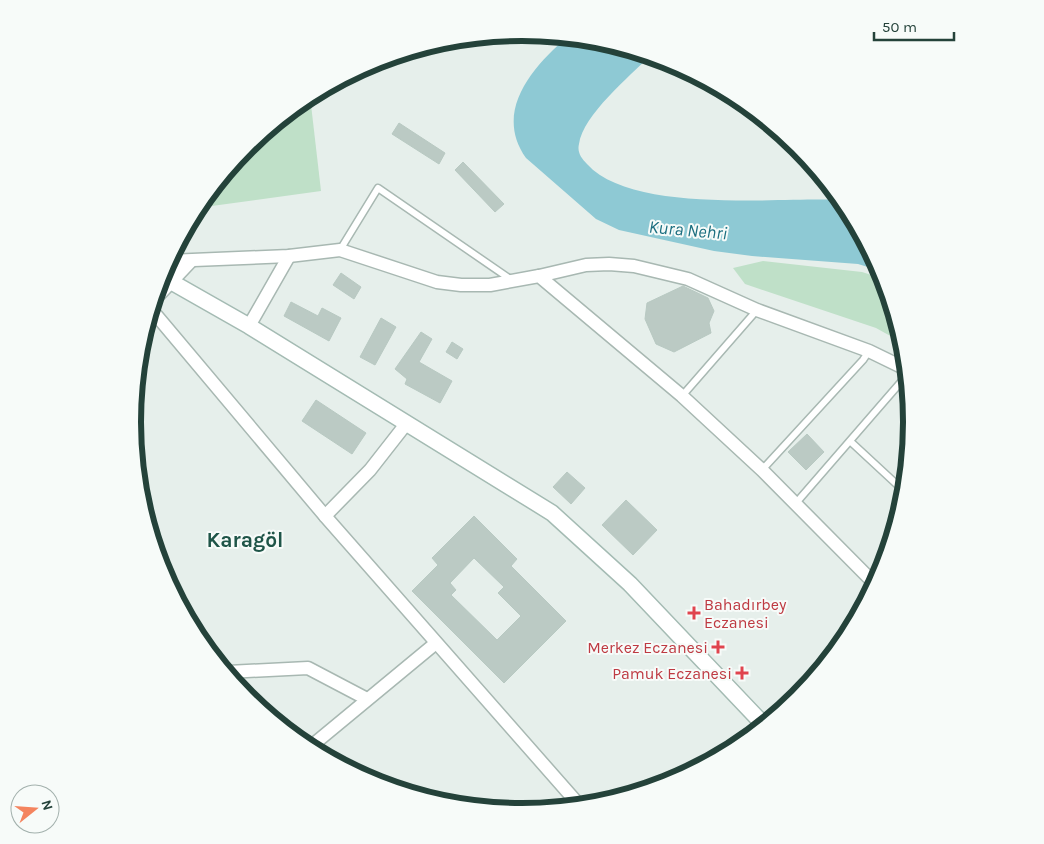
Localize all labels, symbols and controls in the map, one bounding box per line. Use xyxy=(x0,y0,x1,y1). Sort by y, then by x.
scale bar xyxy=(874,10,954,42)
text: 50 m xyxy=(882,18,917,36)
water label: Kura Nehri xyxy=(648,216,728,244)
district label: Karagöl xyxy=(206,528,284,552)
place label: Bahadırbey Eczanesi xyxy=(704,595,787,632)
marker: Bahadırbey Eczanesi xyxy=(688,607,700,619)
place label: Merkez Eczanesi xyxy=(587,638,708,657)
marker: Merkez Eczanesi xyxy=(712,641,724,653)
place label: Pamuk Eczanesi xyxy=(612,664,732,683)
marker: Pamuk Eczanesi xyxy=(736,667,748,679)
north arrow xyxy=(10,784,60,834)
text: N xyxy=(37,798,57,813)

